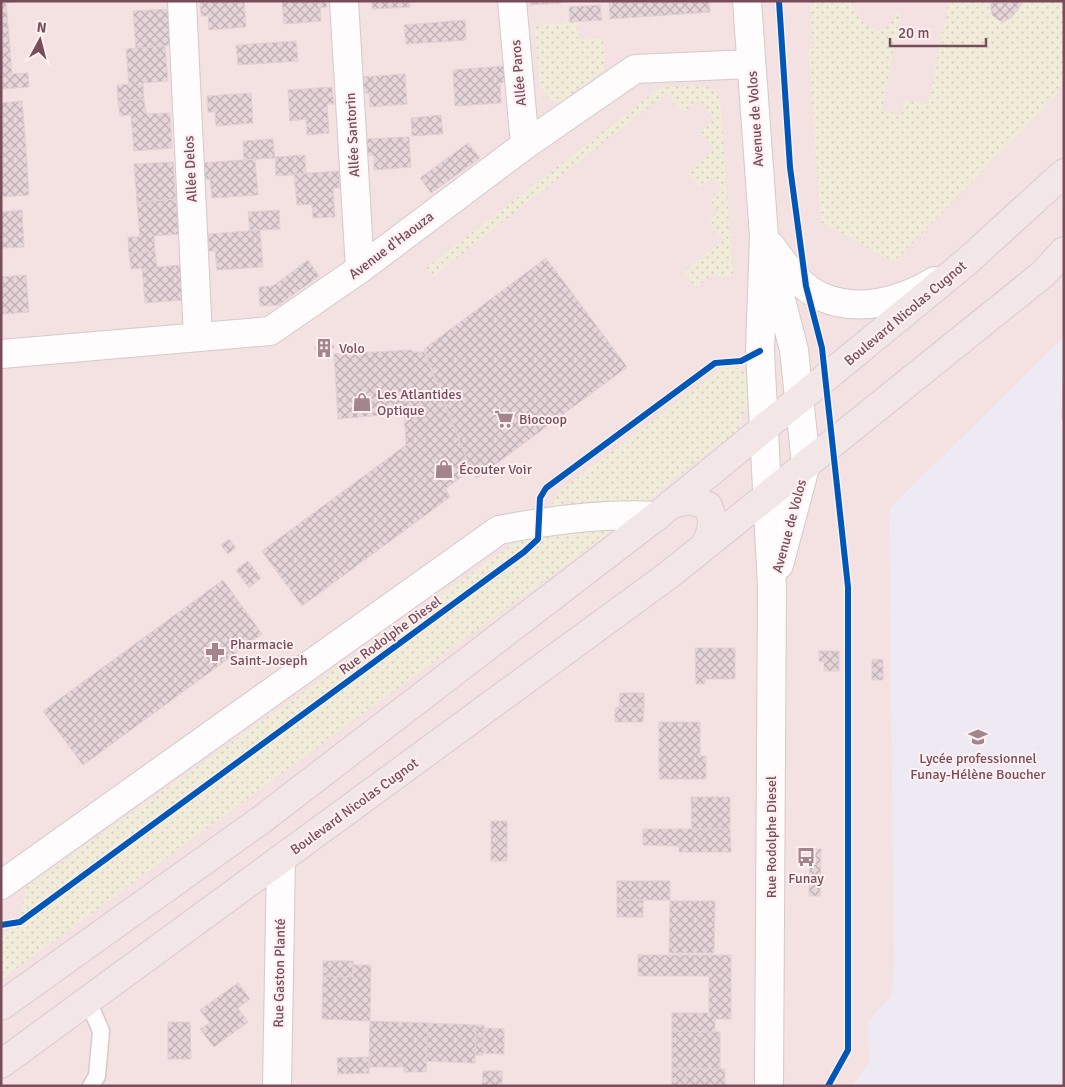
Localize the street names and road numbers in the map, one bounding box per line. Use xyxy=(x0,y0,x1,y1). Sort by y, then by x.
street label: Allée Paros xyxy=(507,39,530,107)
street label: Avenue de Volos xyxy=(744,70,767,168)
street label: Allée Santorin xyxy=(342,92,363,178)
street label: Allée Delos xyxy=(180,135,201,203)
street label: Avenue d'Haouza xyxy=(345,208,437,283)
street label: Boulevard Nicolas Cugnot xyxy=(841,257,970,369)
street label: Avenue de Volos xyxy=(769,477,810,575)
street label: Rue Rodolphe Diesel xyxy=(336,593,445,678)
street label: Boulevard Nicolas Cugnot xyxy=(287,754,422,858)
street label: Rue Rodolphe Diesel xyxy=(763,776,780,898)
street label: Rue Gaston Planté xyxy=(270,918,289,1028)

